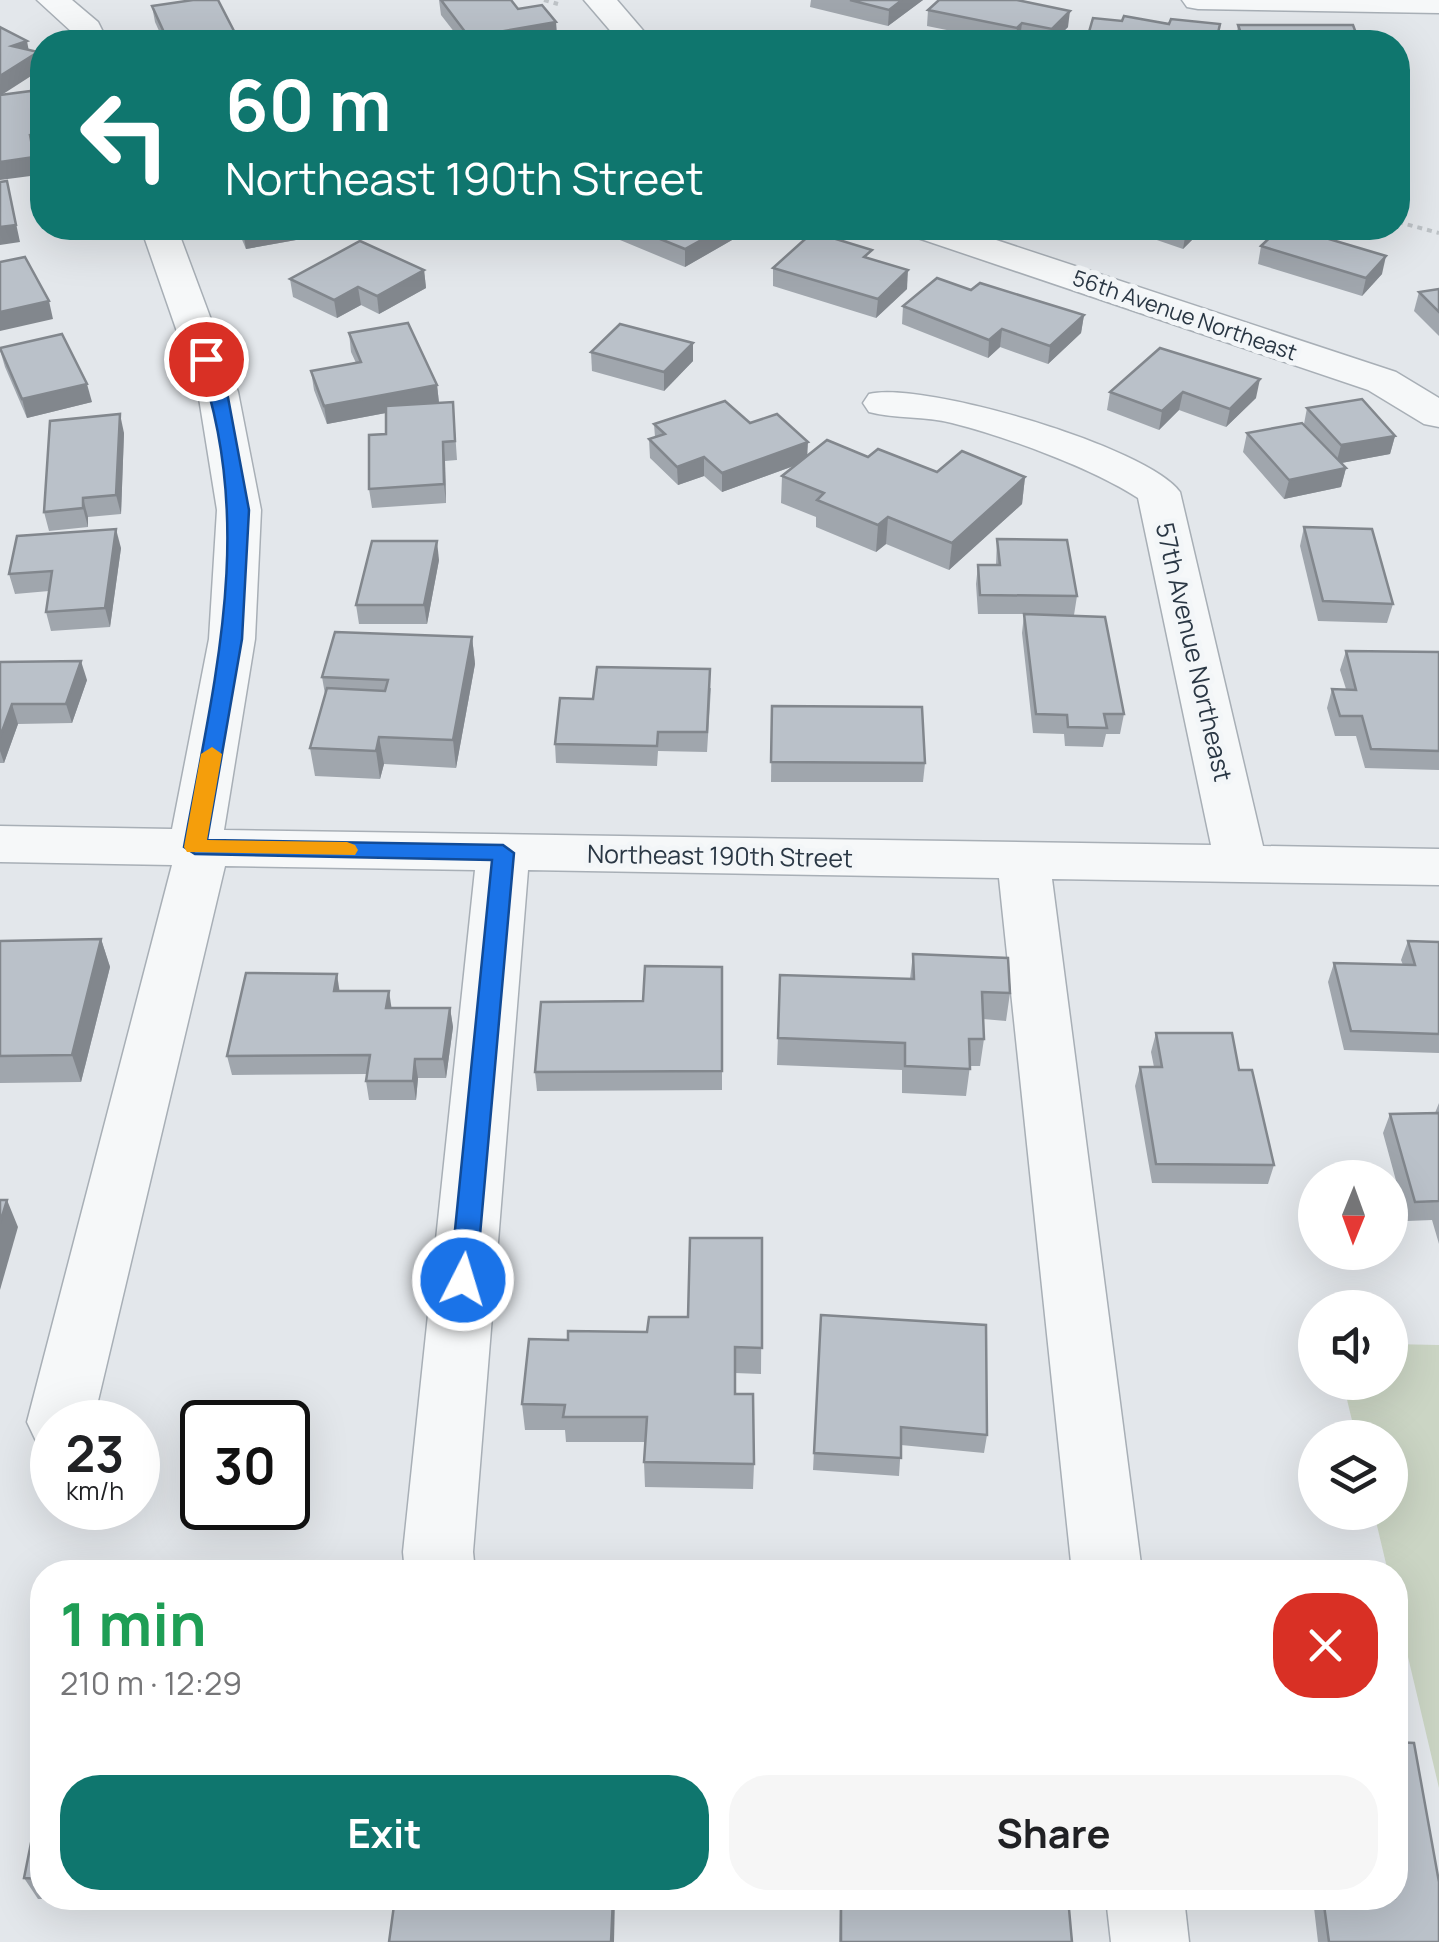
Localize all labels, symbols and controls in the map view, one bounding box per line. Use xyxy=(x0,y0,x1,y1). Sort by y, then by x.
text: 60 m xyxy=(225,56,392,152)
icon: left xyxy=(60,70,190,200)
text: Northeast 190th Street xyxy=(225,147,704,209)
street label: 56th Avenue Northeast xyxy=(1069,262,1301,368)
pin xyxy=(164,317,249,402)
icon: arrive xyxy=(179,332,234,387)
street label: 57th Avenue Northeast xyxy=(1148,519,1241,785)
street label: Northeast 190th Street xyxy=(587,836,853,875)
north arrow xyxy=(1298,1160,1408,1270)
map controls xyxy=(1298,1160,1408,1530)
position arrow xyxy=(411,1228,515,1332)
button: sound xyxy=(1298,1290,1408,1400)
speed limit sign: 30 xyxy=(180,1400,310,1530)
text: 23 xyxy=(66,1419,124,1487)
button: layers xyxy=(1298,1420,1408,1530)
text: km/h xyxy=(66,1473,124,1508)
text: 1 min xyxy=(60,1582,207,1664)
button: close xyxy=(1273,1593,1378,1698)
text: 210 m · 12:29 xyxy=(60,1661,242,1705)
button: Exit xyxy=(60,1775,709,1890)
button: Share xyxy=(729,1775,1378,1890)

